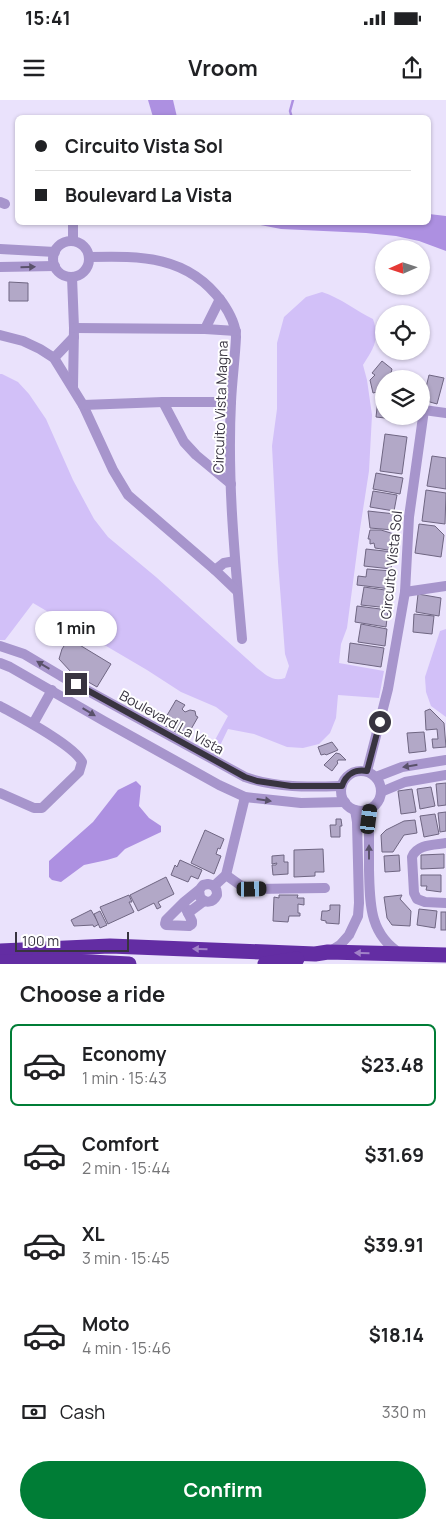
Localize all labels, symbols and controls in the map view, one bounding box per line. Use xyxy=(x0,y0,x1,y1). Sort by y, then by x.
text: 15:41 xyxy=(25,5,71,31)
text: Vroom xyxy=(188,53,258,83)
icon: menu xyxy=(20,54,48,82)
icon: share xyxy=(398,54,426,82)
text: Circuito Vista Sol xyxy=(65,133,223,159)
text: Boulevard La Vista xyxy=(65,182,232,208)
north arrow xyxy=(375,240,430,295)
map controls xyxy=(375,240,430,425)
one-way arrow xyxy=(20,262,36,270)
button: locate xyxy=(375,305,430,360)
street label: Circuito Vista Magna xyxy=(208,340,232,474)
button: layers xyxy=(375,370,430,425)
street label: Circuito Vista Sol xyxy=(376,510,406,620)
callout: 1 min xyxy=(35,612,117,646)
text: 1 min xyxy=(56,617,96,639)
one-way arrow xyxy=(36,661,49,670)
route end xyxy=(65,673,87,695)
street label: Boulevard La Vista xyxy=(116,685,228,759)
one-way arrow xyxy=(82,707,95,716)
route start xyxy=(369,711,391,733)
one-way arrow xyxy=(402,762,418,770)
one-way arrow xyxy=(256,796,272,804)
car xyxy=(359,803,378,835)
one-way arrow xyxy=(365,844,373,860)
car xyxy=(236,881,267,897)
scale bar xyxy=(15,929,129,952)
text: 100 m xyxy=(22,931,59,950)
one-way arrow xyxy=(192,945,208,953)
one-way arrow xyxy=(354,949,370,957)
text: Choose a ride xyxy=(20,979,165,1009)
text: Economy xyxy=(82,1041,166,1067)
icon: car xyxy=(22,1043,67,1088)
text: $23.48 xyxy=(361,1052,424,1078)
text: 1 min · 15:43 xyxy=(82,1067,167,1089)
text: Comfort xyxy=(82,1131,159,1157)
icon: car xyxy=(22,1133,67,1178)
text: $31.69 xyxy=(365,1142,424,1168)
text: 2 min · 15:44 xyxy=(82,1157,170,1179)
text: XL xyxy=(82,1221,105,1247)
icon: car xyxy=(22,1223,67,1268)
text: $39.91 xyxy=(363,1232,424,1258)
text: 3 min · 15:45 xyxy=(82,1247,170,1269)
text: Moto xyxy=(82,1311,129,1337)
icon: car xyxy=(22,1313,67,1358)
text: $18.14 xyxy=(369,1322,424,1348)
text: 4 min · 15:46 xyxy=(82,1337,171,1359)
icon: cash xyxy=(20,1398,48,1426)
text: Cash xyxy=(60,1399,105,1425)
text: 330 m xyxy=(382,1401,426,1423)
button: Confirm xyxy=(20,1461,426,1519)

